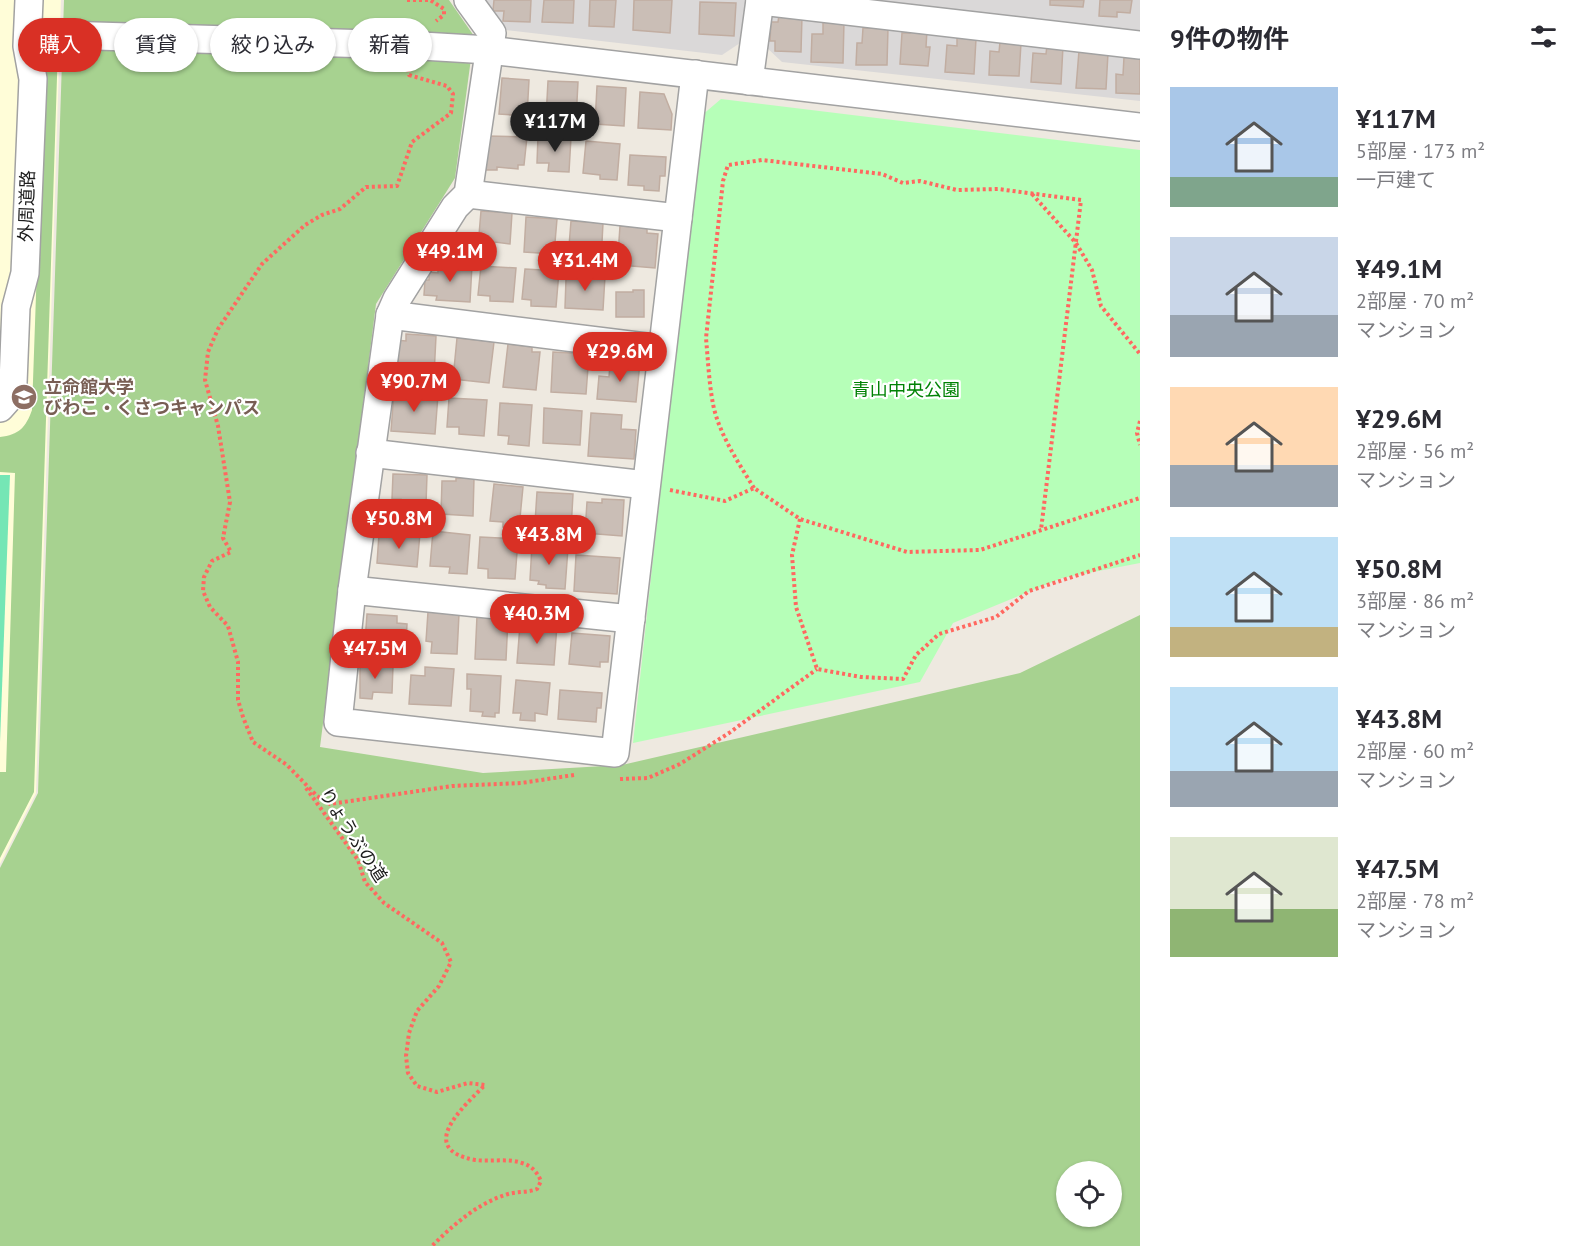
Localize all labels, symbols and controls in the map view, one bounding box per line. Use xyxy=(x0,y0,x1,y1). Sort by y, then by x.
chip: 購入 xyxy=(18,18,102,72)
chip: 賃貸 xyxy=(114,18,198,72)
chip: 絞り込み xyxy=(210,18,336,72)
chip: 新着 xyxy=(348,18,432,72)
icon: filters xyxy=(1527,20,1560,53)
text: 9件の物件 xyxy=(1170,22,1289,55)
pin: ¥117M xyxy=(513,102,597,153)
text: ¥117M xyxy=(1356,102,1436,135)
text: ¥117M xyxy=(524,108,586,134)
icon: home xyxy=(1218,111,1290,183)
text: 5部屋 · 173 m² xyxy=(1356,138,1485,164)
text: 一戸建て xyxy=(1356,167,1436,193)
street label: 外周道路 xyxy=(14,170,39,242)
pin: ¥49.1M xyxy=(401,232,499,283)
text: ¥49.1M xyxy=(417,238,483,264)
pin: ¥31.4M xyxy=(536,241,634,292)
text: ¥31.4M xyxy=(552,247,618,273)
text: ¥49.1M xyxy=(1356,252,1442,285)
icon: home xyxy=(1218,261,1290,333)
text: 2部屋 · 70 m² xyxy=(1356,288,1474,314)
text: マンション xyxy=(1356,317,1456,343)
pin: ¥29.6M xyxy=(571,332,669,383)
text: ¥29.6M xyxy=(587,338,653,364)
pin: ¥90.7M xyxy=(365,362,463,413)
text: ¥90.7M xyxy=(381,368,447,394)
place label: 立命館大学 びわこ・くさつキャンパス xyxy=(44,375,260,419)
park label: 青山中央公園 xyxy=(852,378,960,401)
school or university icon: 立命館大学 びわこ・くさつキャンパス xyxy=(9,382,39,412)
text: ¥29.6M xyxy=(1356,402,1442,435)
icon: home xyxy=(1218,411,1290,483)
text: 2部屋 · 56 m² xyxy=(1356,438,1474,464)
text: マンション xyxy=(1356,467,1456,493)
pin: ¥50.8M xyxy=(350,499,448,550)
text: ¥50.8M xyxy=(366,505,432,531)
pin: ¥43.8M xyxy=(500,515,598,566)
text: ¥43.8M xyxy=(516,521,582,547)
text: ¥50.8M xyxy=(1356,552,1442,585)
icon: home xyxy=(1218,561,1290,633)
text: 3部屋 · 86 m² xyxy=(1356,588,1474,614)
pin: ¥40.3M xyxy=(488,594,586,645)
text: ¥40.3M xyxy=(504,600,570,626)
text: マンション xyxy=(1356,617,1456,643)
pin: ¥47.5M xyxy=(326,629,424,680)
text: ¥47.5M xyxy=(343,635,407,661)
text: ¥43.8M xyxy=(1356,702,1442,735)
icon: home xyxy=(1218,711,1290,783)
text: 2部屋 · 60 m² xyxy=(1356,738,1474,764)
text: マンション xyxy=(1356,767,1456,793)
street label: りょうぶの道 xyxy=(314,783,392,886)
text: ¥47.5M xyxy=(1356,852,1439,885)
icon: home xyxy=(1218,861,1290,933)
text: 2部屋 · 78 m² xyxy=(1356,888,1474,914)
text: マンション xyxy=(1356,917,1456,943)
map controls xyxy=(1056,1161,1122,1227)
button: locate xyxy=(1056,1161,1122,1227)

